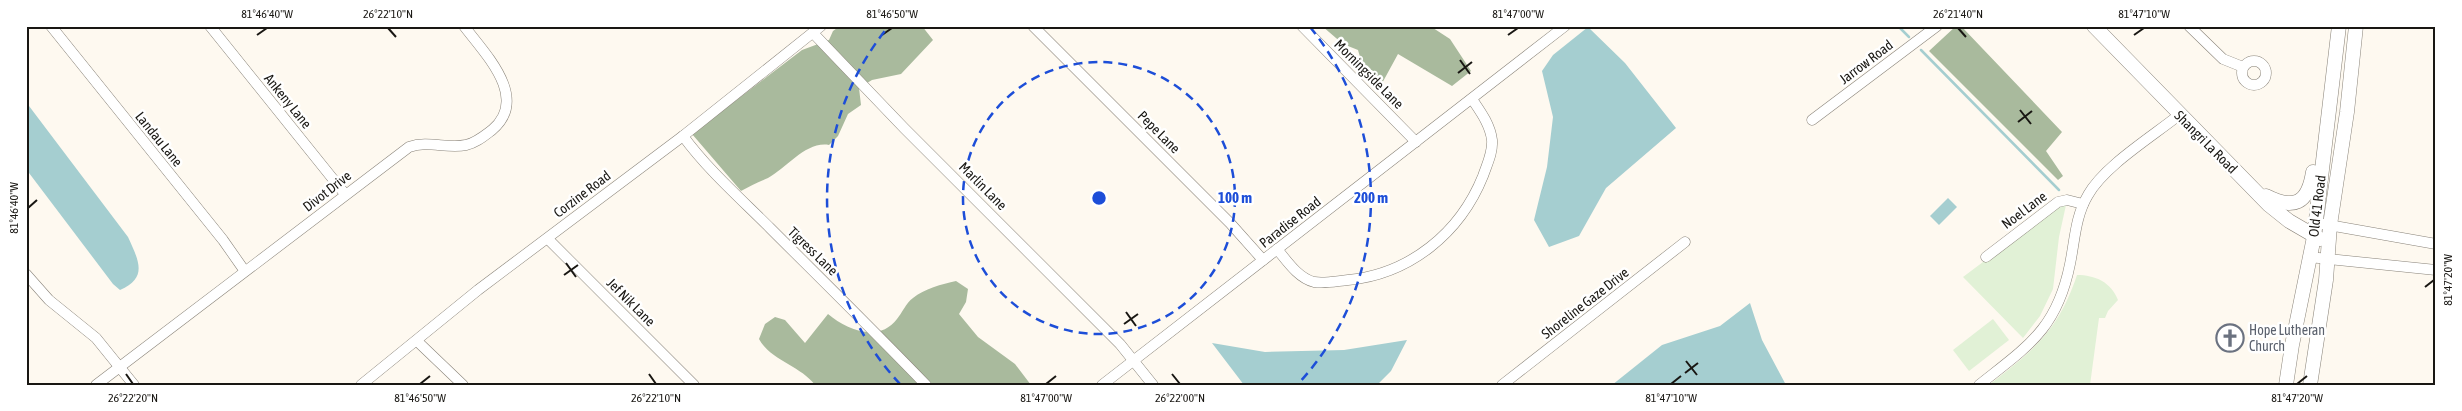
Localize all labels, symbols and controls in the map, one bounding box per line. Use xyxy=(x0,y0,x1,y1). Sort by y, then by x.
text: 81°46'40"W xyxy=(241,7,293,21)
text: 26°22'10"N xyxy=(363,7,413,21)
text: 81°46'50"W xyxy=(866,7,918,21)
text: 81°47'00"W xyxy=(1492,7,1544,21)
text: 26°21'40"N xyxy=(1933,7,1983,21)
text: 81°47'10"W xyxy=(2118,7,2170,21)
street label: Morningside Lane xyxy=(1331,36,1407,112)
street label: Jarrow Road xyxy=(1836,37,1896,87)
street label: Ankeny Lane xyxy=(261,71,315,131)
street label: Shangri La Road xyxy=(2171,107,2241,177)
street label: Landau Lane xyxy=(132,108,186,170)
street label: Pepe Lane xyxy=(1135,108,1183,156)
street label: Marlin Lane xyxy=(956,159,1010,213)
street label: Divot Drive xyxy=(300,167,354,215)
street label: Corzine Road xyxy=(550,167,614,221)
street label: Old 41 Road xyxy=(2305,174,2329,238)
text: 81°46'40"W xyxy=(7,182,21,234)
street label: Noel Lane xyxy=(1998,188,2050,232)
centre of rings xyxy=(1090,189,1108,207)
text: 100 m xyxy=(1218,189,1252,206)
text: 200 m xyxy=(1354,189,1388,206)
street label: Paradise Road xyxy=(1256,193,1324,251)
street label: Tigress Lane xyxy=(785,224,841,278)
text: 81°47'20"W xyxy=(2441,254,2455,306)
street label: Shoreline Gaze Drive xyxy=(1538,264,1632,342)
street label: Jef Nik Lane xyxy=(604,275,658,329)
place label: Hope Lutheran Church xyxy=(2249,322,2325,354)
church icon: Hope Lutheran Church xyxy=(2215,323,2245,353)
text: 26°22'20"N xyxy=(108,391,158,405)
text: 81°46'50"W xyxy=(394,391,446,405)
text: 26°22'10"N xyxy=(631,391,681,405)
text: 81°47'00"W xyxy=(1020,391,1072,405)
text: 26°22'00"N xyxy=(1155,391,1205,405)
text: 81°47'10"W xyxy=(1645,391,1697,405)
text: 81°47'20"W xyxy=(2271,391,2323,405)

